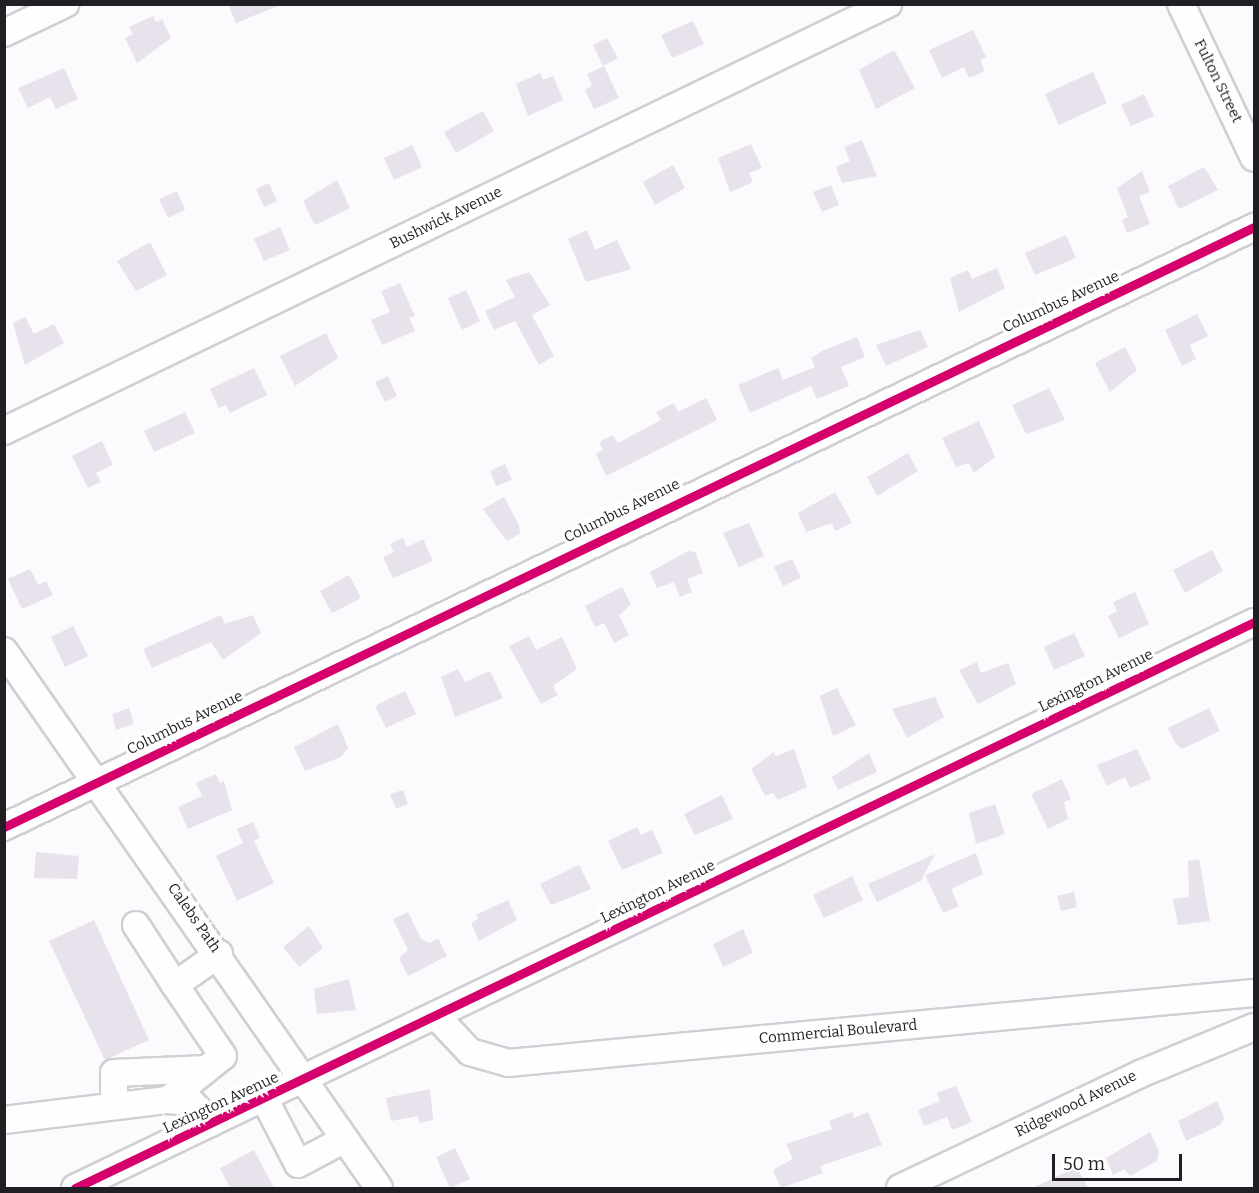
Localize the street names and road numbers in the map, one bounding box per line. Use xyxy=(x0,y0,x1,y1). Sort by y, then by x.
street label: Fulton Street xyxy=(1190,36,1246,126)
street label: Bushwick Avenue xyxy=(387,183,505,253)
street label: Columbus Avenue xyxy=(1000,267,1122,337)
street label: Columbus Avenue xyxy=(561,475,683,547)
street label: Lexington Avenue xyxy=(1036,645,1156,717)
street label: Columbus Avenue xyxy=(124,687,246,759)
street label: Lexington Avenue xyxy=(598,856,718,928)
street label: Calebs Path xyxy=(164,880,224,956)
street label: Commercial Boulevard xyxy=(758,1016,918,1048)
street label: Ridgewood Avenue xyxy=(1012,1067,1140,1141)
street label: Lexington Avenue xyxy=(160,1068,282,1138)

